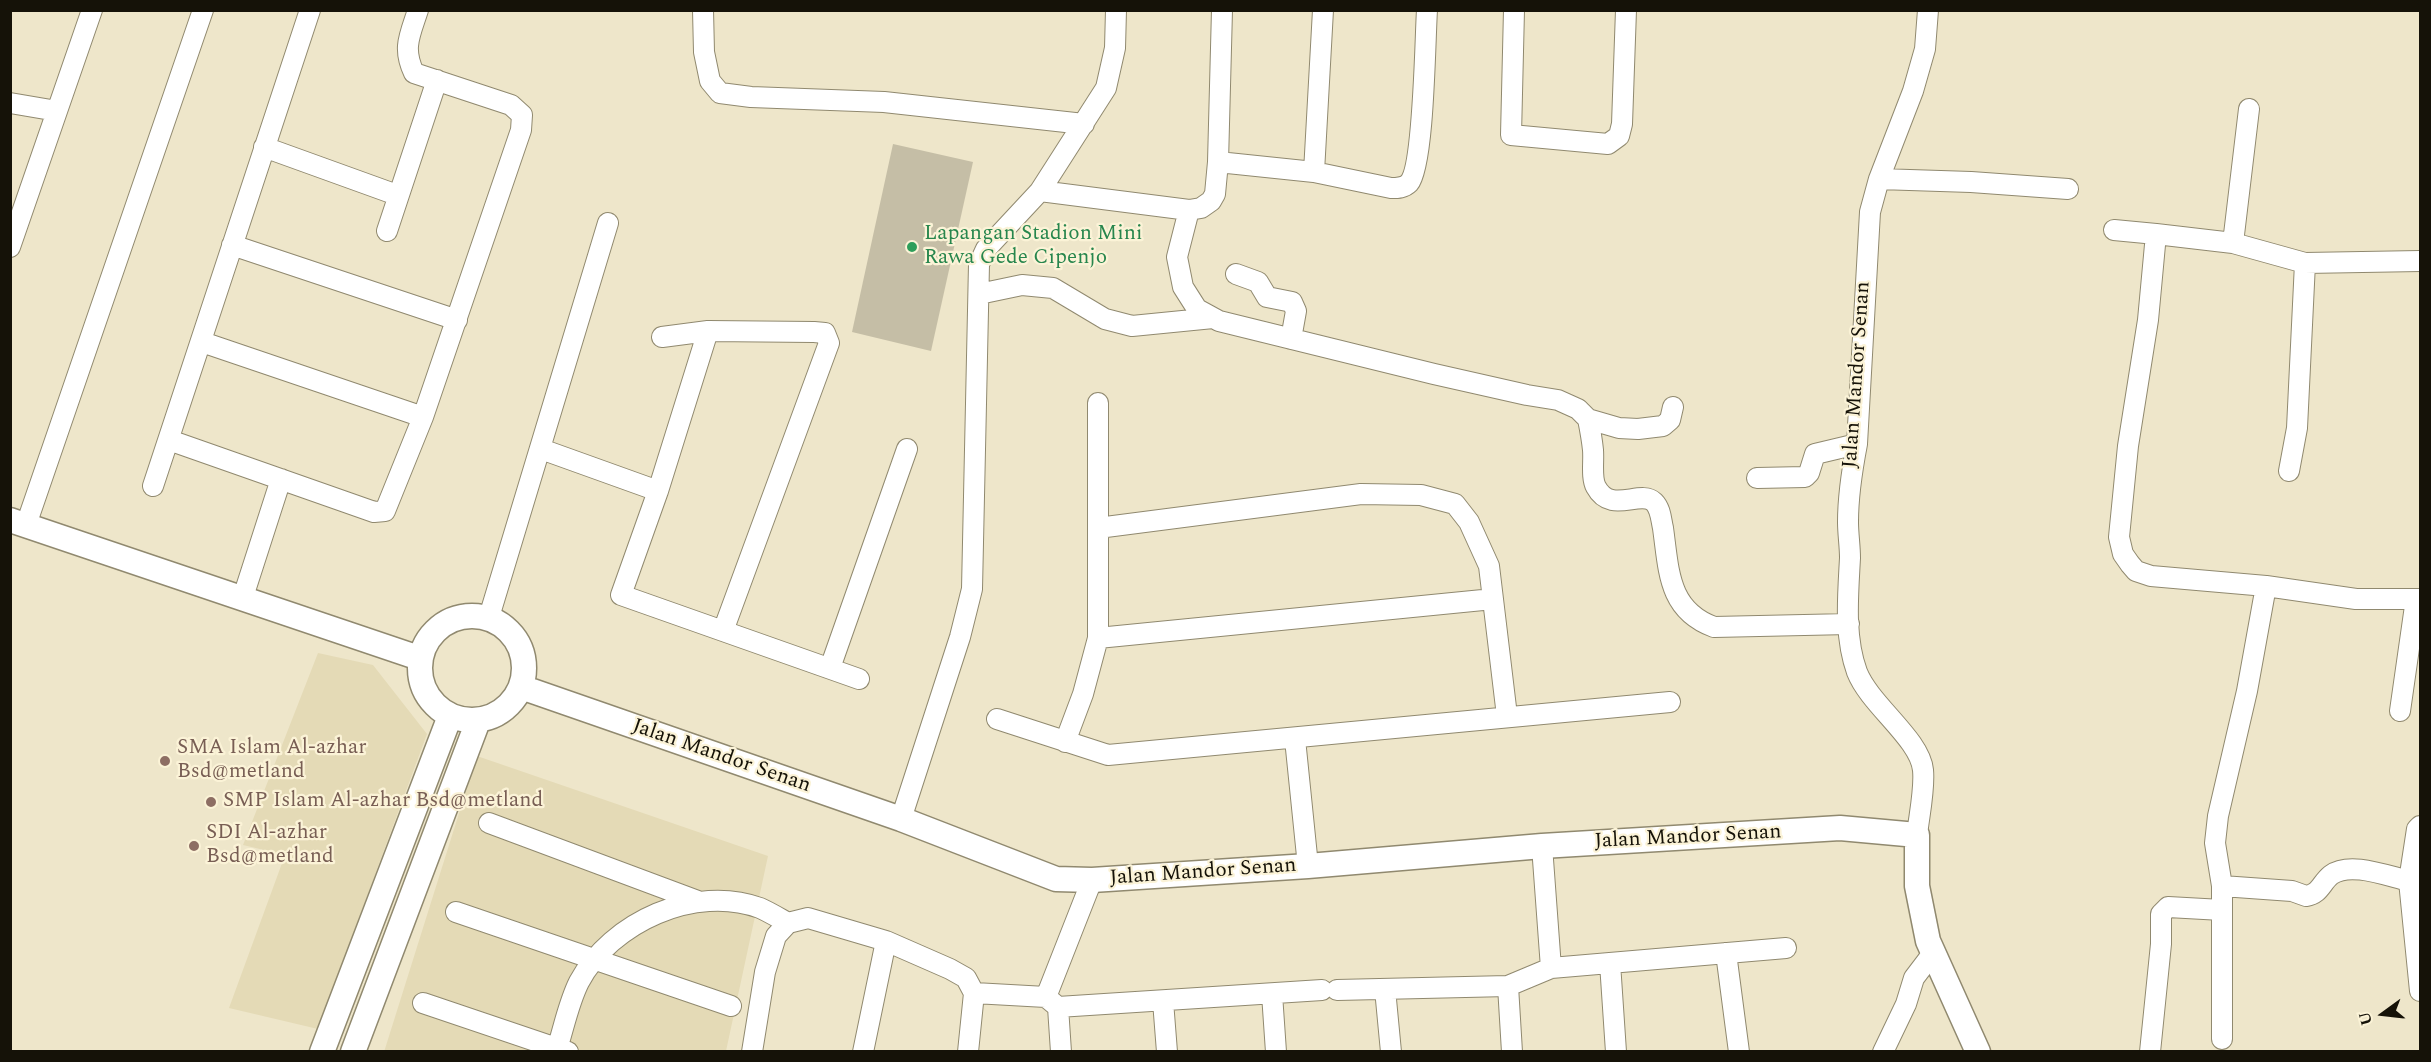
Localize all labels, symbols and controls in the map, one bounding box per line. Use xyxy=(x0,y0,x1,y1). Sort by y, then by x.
place label: Lapangan Stadion Mini Rawa Gede Cipenjo xyxy=(924,222,1143,272)
marker: Lapangan Stadion Mini Rawa Gede Cipenjo xyxy=(905,240,919,254)
street label: Jalan Mandor Senan xyxy=(1839,281,1877,469)
street label: Jalan Mandor Senan xyxy=(628,715,814,799)
place label: SMA Islam Al-azhar Bsd@metland xyxy=(177,736,367,786)
marker: SMA Islam Al-azhar Bsd@metland xyxy=(158,754,172,768)
place label: SMP Islam Al-azhar Bsd@metland xyxy=(223,789,543,815)
marker: SMP Islam Al-azhar Bsd@metland xyxy=(204,795,218,809)
place label: SDI Al-azhar Bsd@metland xyxy=(206,821,334,871)
street label: Jalan Mandor Senan xyxy=(1594,821,1782,855)
marker: SDI Al-azhar Bsd@metland xyxy=(187,839,201,853)
street label: Jalan Mandor Senan xyxy=(1109,854,1297,892)
north arrow xyxy=(2353,984,2413,1044)
text: U xyxy=(2352,1009,2379,1028)

